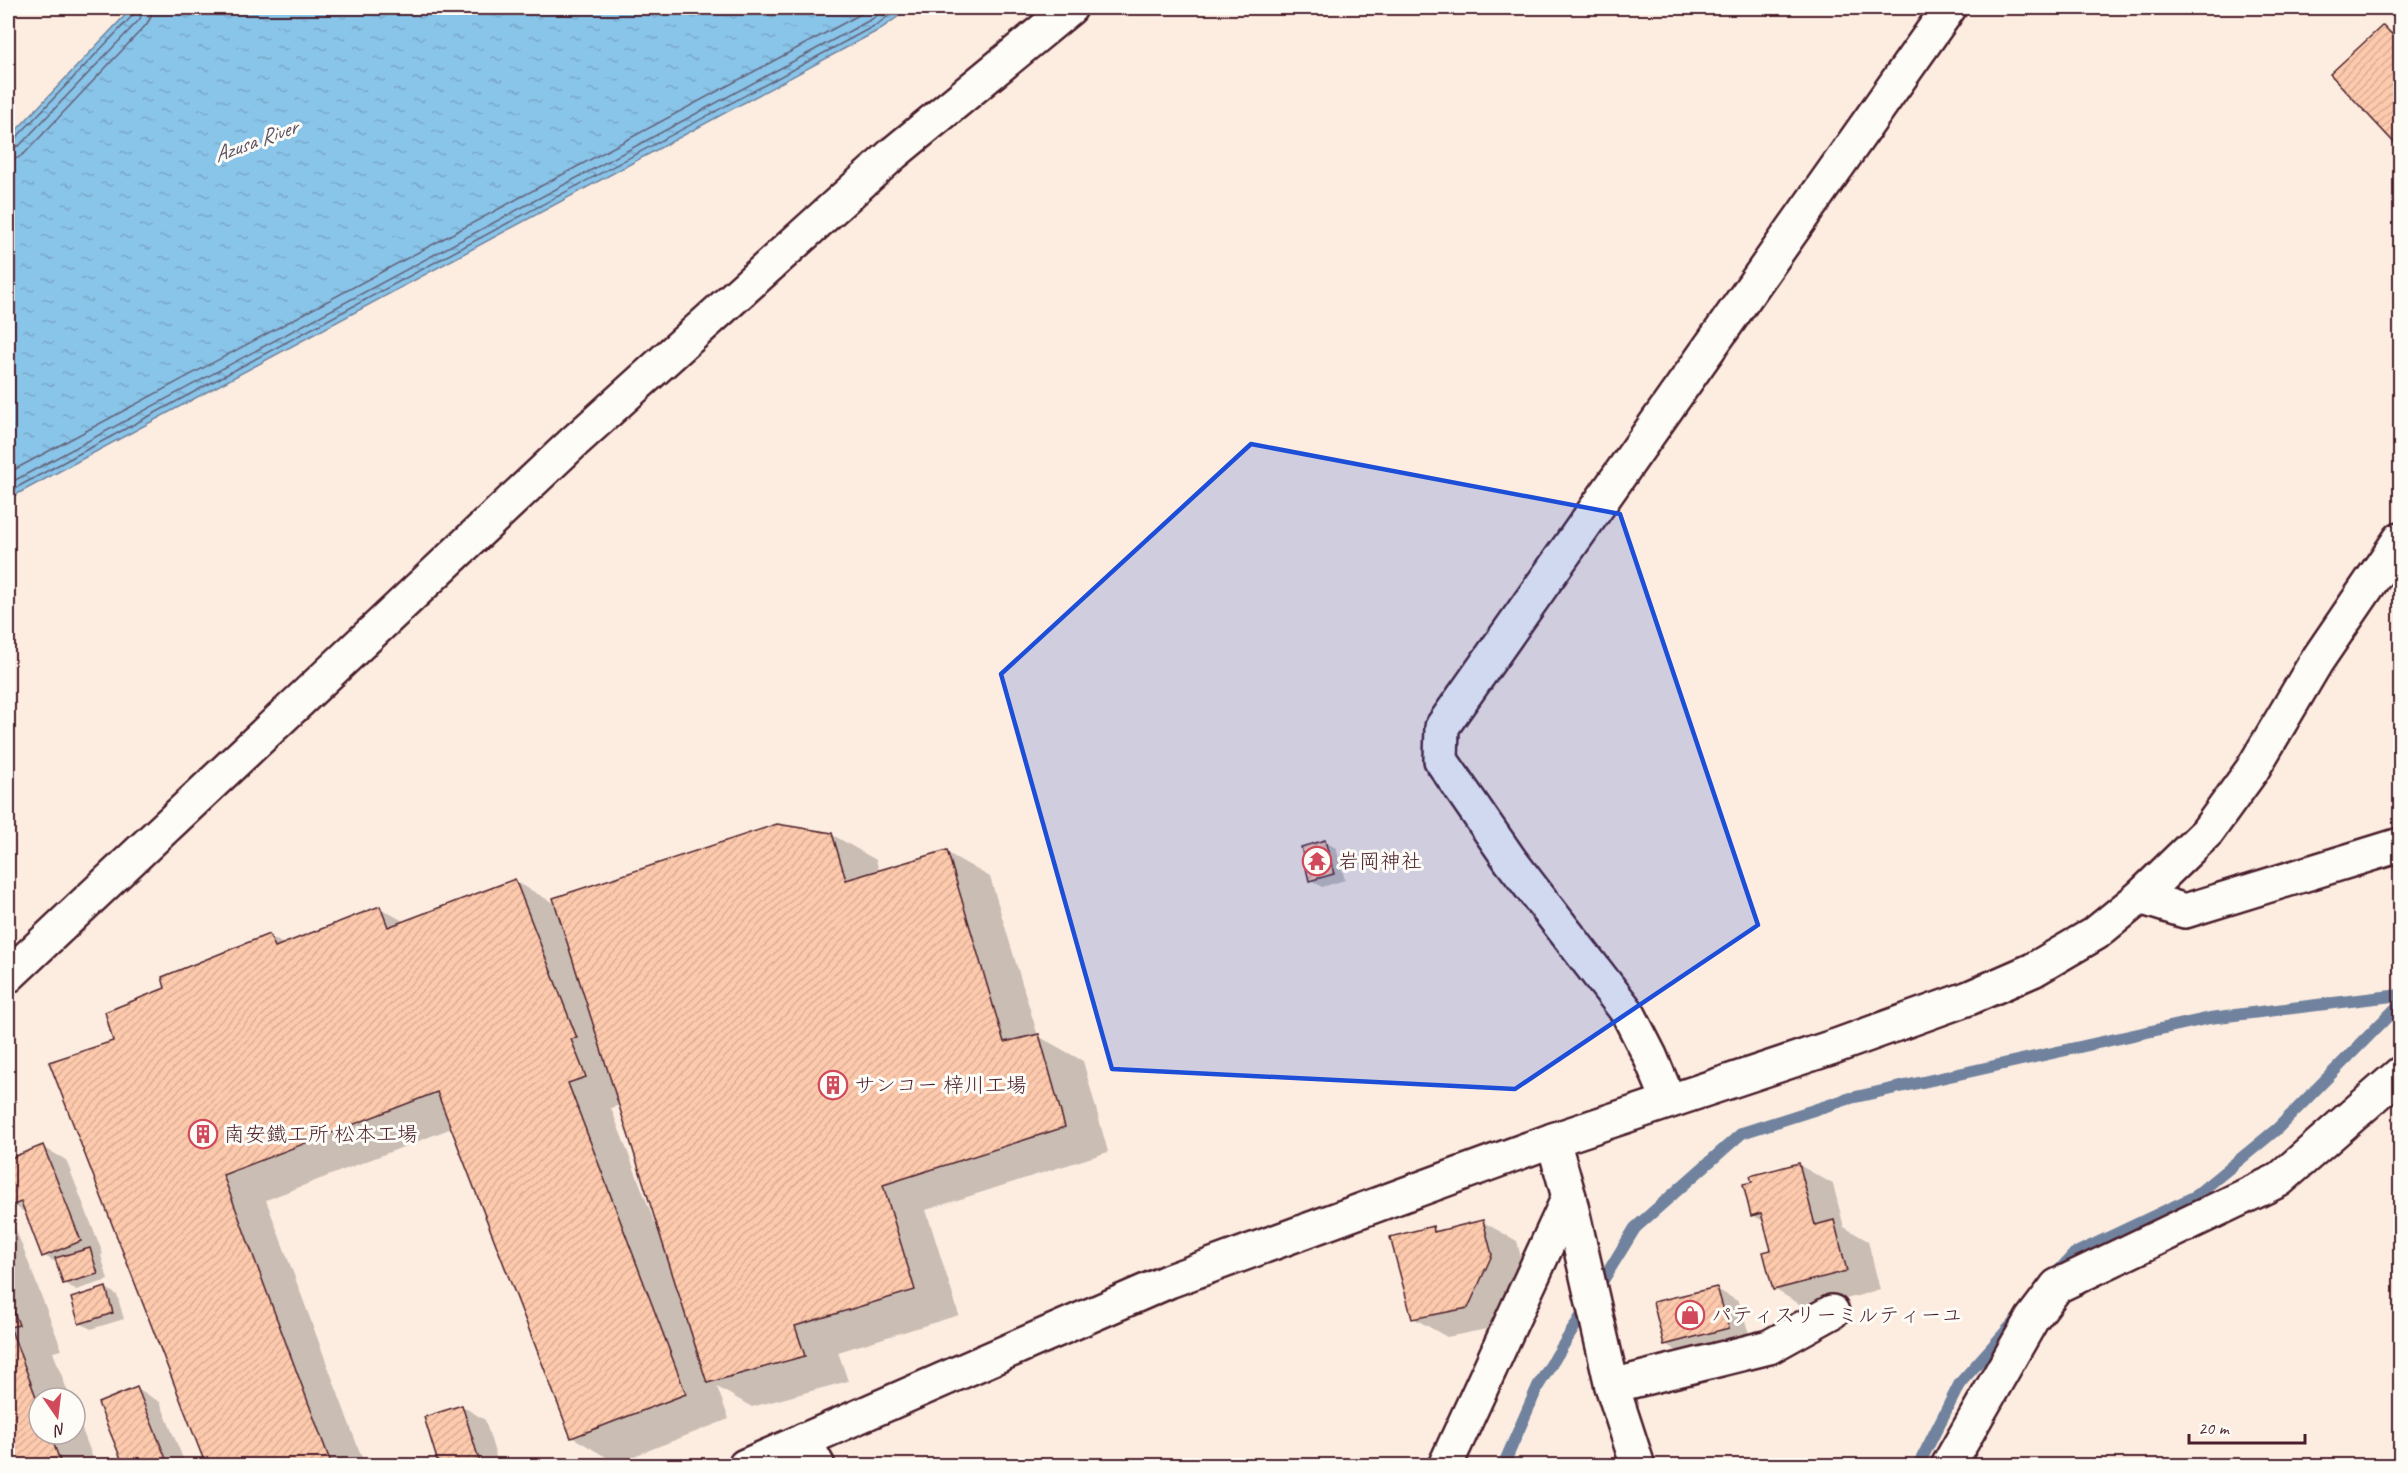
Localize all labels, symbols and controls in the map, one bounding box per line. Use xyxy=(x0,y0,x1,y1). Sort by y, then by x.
water label: Azusa River xyxy=(210,112,305,169)
temple icon: 岩岡神社 xyxy=(1301,845,1333,877)
place label: 岩岡神社 xyxy=(1338,848,1422,874)
building icon: サンコー 梓川工場 xyxy=(817,1069,849,1101)
place label: サンコー 梓川工場 xyxy=(854,1072,1027,1098)
building icon: 南安鐵工所 松本工場 xyxy=(187,1118,219,1150)
place label: 南安鐵工所 松本工場 xyxy=(224,1121,418,1147)
shop icon: パティスリーミルティーユ xyxy=(1674,1299,1706,1331)
place label: パティスリーミルティーユ xyxy=(1711,1302,1963,1328)
north arrow xyxy=(27,1386,87,1446)
scale bar xyxy=(2189,1407,2304,1445)
text: 20 m xyxy=(2198,1417,2231,1439)
text: N xyxy=(50,1419,68,1441)

